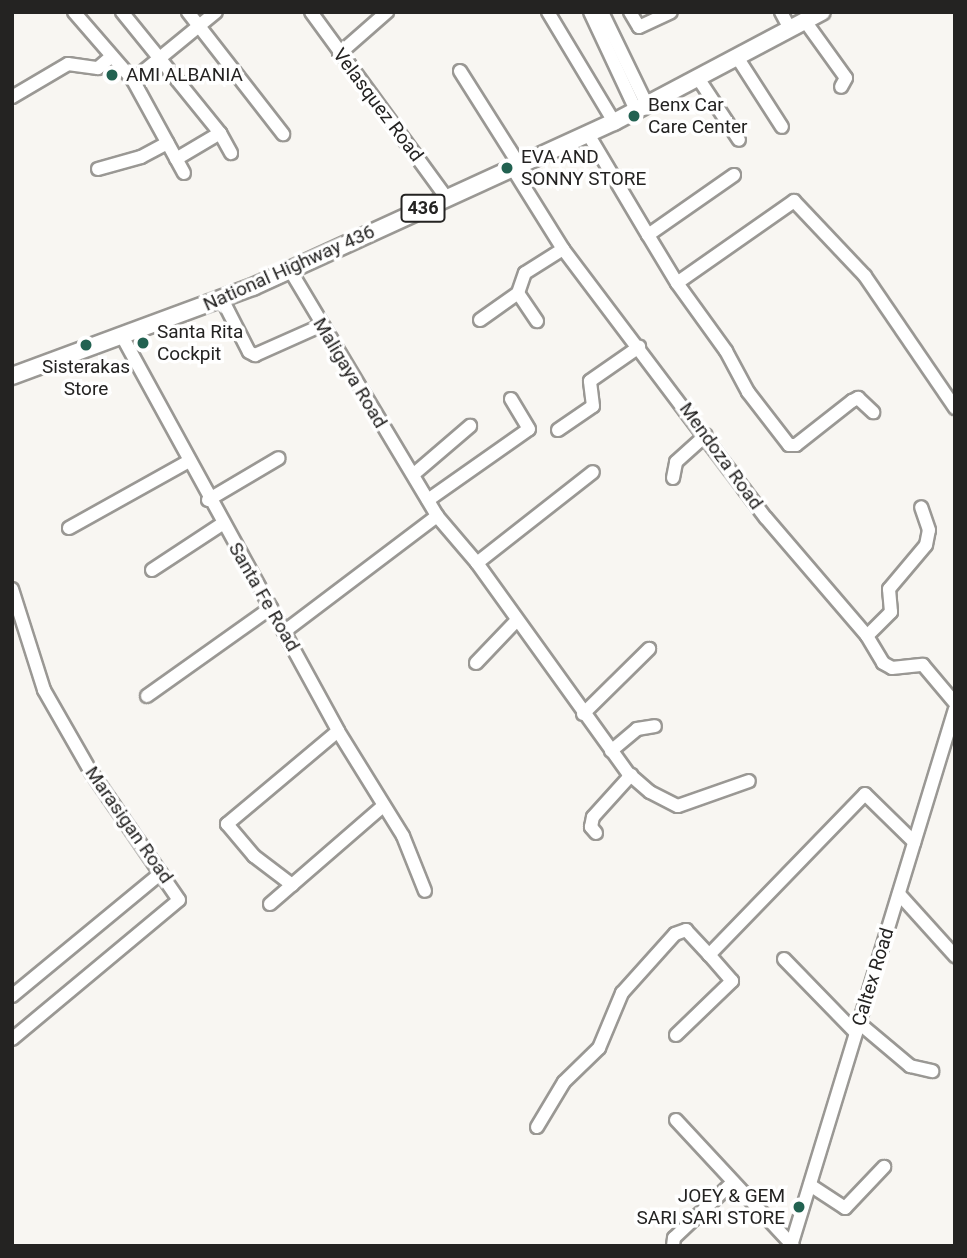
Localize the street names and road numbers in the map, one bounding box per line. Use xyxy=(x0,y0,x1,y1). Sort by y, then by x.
street label: Velasquez Road xyxy=(328,44,428,166)
road number: 436 xyxy=(400,194,446,223)
street label: National Highway 436 xyxy=(200,220,378,316)
street label: Maligaya Road xyxy=(308,314,392,432)
street label: Mendoza Road xyxy=(675,398,767,514)
street label: Santa Fe Road xyxy=(224,538,304,656)
street label: Marasigan Road xyxy=(80,762,178,888)
street label: Caltex Road xyxy=(847,925,899,1029)

